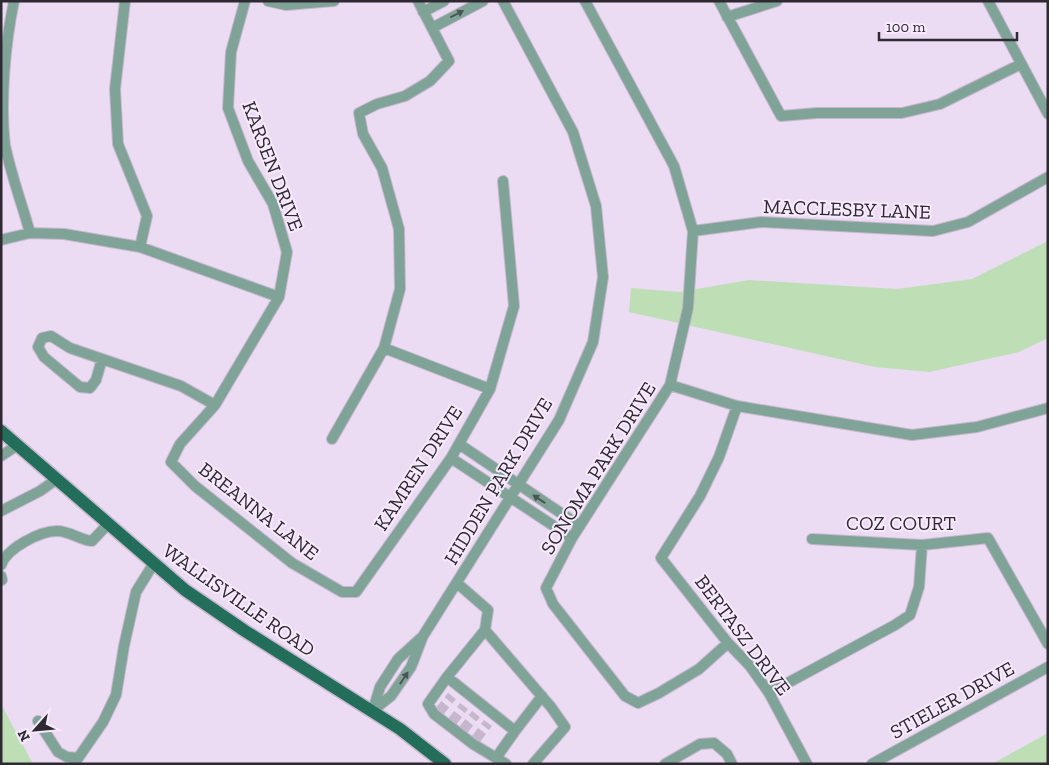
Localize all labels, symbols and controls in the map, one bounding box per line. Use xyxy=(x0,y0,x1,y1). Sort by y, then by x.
one-way arrow xyxy=(450,10,464,18)
scale bar xyxy=(879,10,1016,42)
text: 100 m xyxy=(886,18,925,36)
street label: KARSEN DRIVE xyxy=(237,98,309,234)
street label: MACCLESBY LANE xyxy=(763,194,931,224)
street label: SONOMA PARK DRIVE xyxy=(535,377,661,559)
street label: HIDDEN PARK DRIVE xyxy=(439,393,557,569)
street label: KAMREN DRIVE xyxy=(369,401,467,535)
street label: BREANNA LANE xyxy=(194,457,324,565)
one-way arrow xyxy=(532,494,546,504)
street label: COZ COURT xyxy=(846,511,956,535)
street label: WALLISVILLE ROAD xyxy=(158,539,320,661)
street label: BERTASZ DRIVE xyxy=(690,570,796,700)
street label: STIELER DRIVE xyxy=(886,656,1018,744)
one-way arrow xyxy=(399,671,409,684)
north arrow xyxy=(10,705,60,755)
text: N xyxy=(14,727,34,744)

